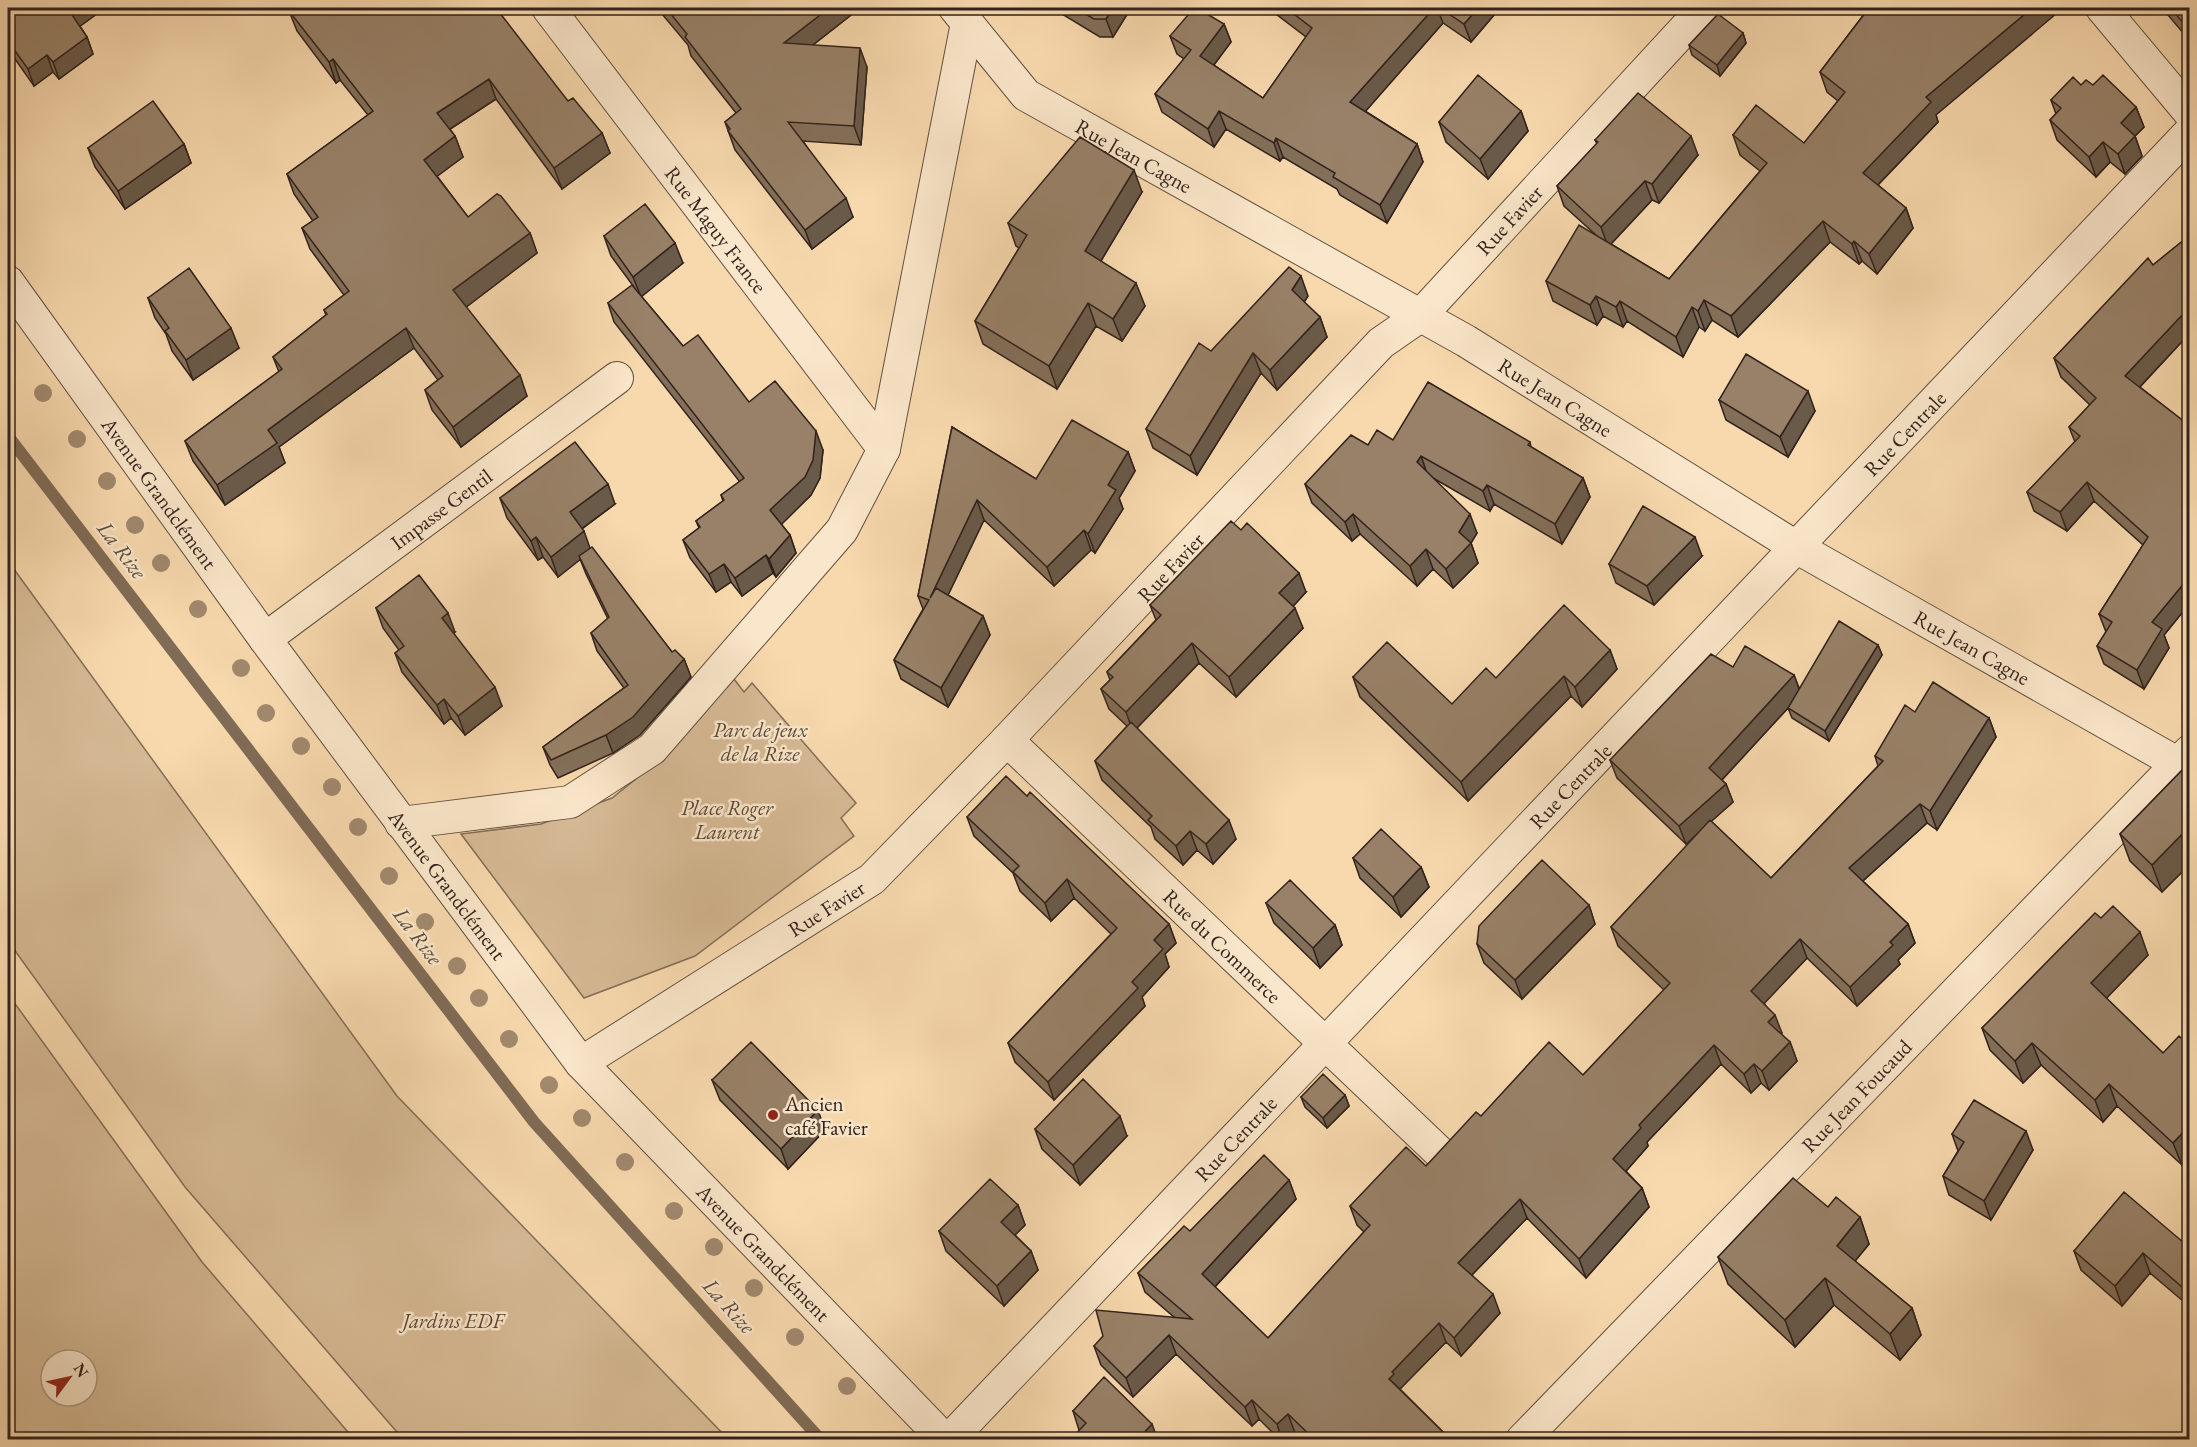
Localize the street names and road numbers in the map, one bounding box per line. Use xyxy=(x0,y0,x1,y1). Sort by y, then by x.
street label: Rue Jean Cagne xyxy=(1071,112,1197,199)
street label: Rue Maguy France xyxy=(659,160,773,298)
street label: Rue Favier xyxy=(1470,179,1548,260)
street label: Rue Jean Cagne xyxy=(1494,351,1618,443)
street label: Rue Centrale xyxy=(1857,385,1951,482)
street label: Avenue Grandclément xyxy=(95,411,224,575)
street label: Impasse Gentil xyxy=(385,462,497,555)
street label: Rue Favier xyxy=(1131,526,1210,607)
street label: Rue Jean Cagne xyxy=(1909,603,2035,691)
street label: Rue Centrale xyxy=(1523,737,1617,834)
street label: Avenue Grandclément xyxy=(382,803,513,965)
street label: Rue Favier xyxy=(782,874,870,942)
street label: Rue du Commerce xyxy=(1158,883,1288,1009)
street label: Rue Jean Foucaud xyxy=(1795,1033,1917,1158)
street label: Rue Centrale xyxy=(1188,1090,1282,1187)
street label: Avenue Grandclément xyxy=(691,1177,837,1327)

